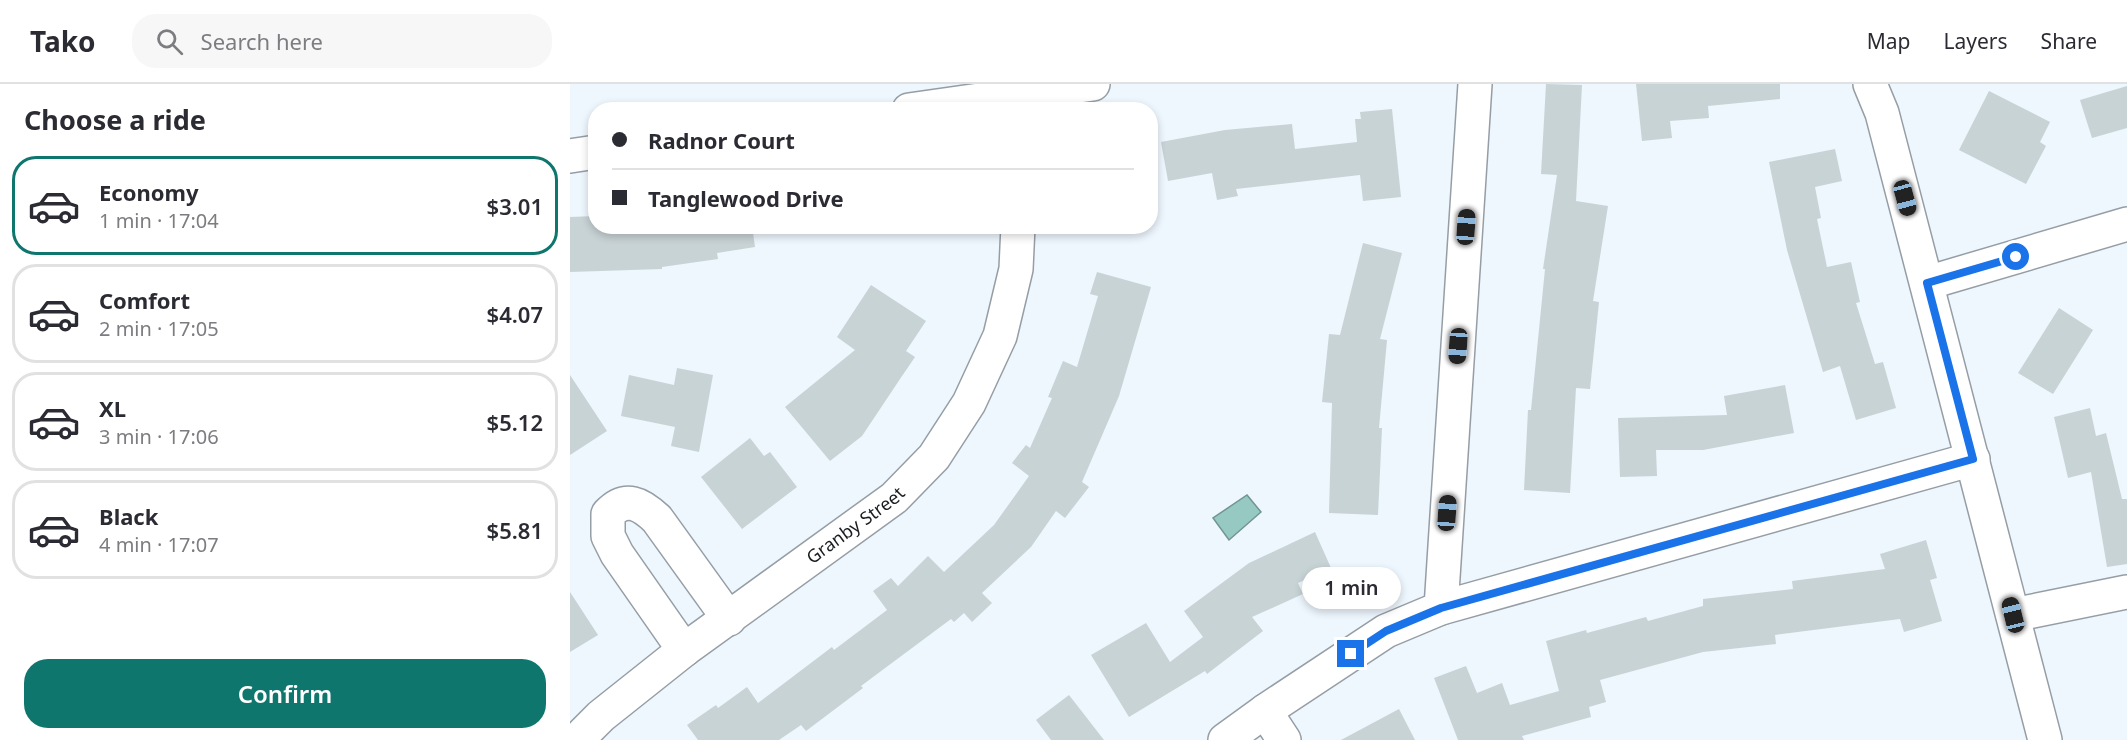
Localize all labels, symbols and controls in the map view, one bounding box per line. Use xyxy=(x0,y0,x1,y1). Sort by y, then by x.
search box xyxy=(132,14,552,68)
text: Tako xyxy=(30,22,96,60)
icon: search xyxy=(153,25,186,58)
text: Search here xyxy=(201,26,323,56)
text: Map xyxy=(1867,27,1911,55)
text: Layers xyxy=(1944,27,2008,55)
text: Share xyxy=(2041,27,2097,55)
text: Choose a ride xyxy=(24,101,206,138)
text: Radnor Court xyxy=(648,125,795,155)
text: Economy xyxy=(99,177,198,207)
car xyxy=(1892,178,1918,218)
icon: car xyxy=(27,179,81,233)
text: Tanglewood Drive xyxy=(648,183,844,213)
text: $3.01 xyxy=(487,191,543,221)
text: 1 min · 17:04 xyxy=(99,207,219,234)
car xyxy=(1456,208,1476,246)
route start xyxy=(2002,243,2029,270)
text: Comfort xyxy=(99,285,190,315)
icon: car xyxy=(27,287,81,341)
text: $4.07 xyxy=(487,299,543,329)
text: 2 min · 17:05 xyxy=(99,315,219,342)
car xyxy=(1448,327,1468,365)
text: XL xyxy=(99,393,126,423)
icon: car xyxy=(27,395,81,449)
text: $5.12 xyxy=(487,407,543,437)
text: 3 min · 17:06 xyxy=(99,423,219,450)
street label: Granby Street xyxy=(801,481,910,569)
car xyxy=(1437,494,1457,532)
text: Black xyxy=(99,501,158,531)
icon: car xyxy=(27,503,81,557)
text: $5.81 xyxy=(487,515,543,545)
text: 4 min · 17:07 xyxy=(99,531,219,558)
callout: 1 min xyxy=(1302,567,1400,609)
text: 1 min xyxy=(1324,574,1379,601)
car xyxy=(2000,595,2026,635)
route end xyxy=(1337,640,1364,667)
button: Confirm xyxy=(24,659,546,728)

